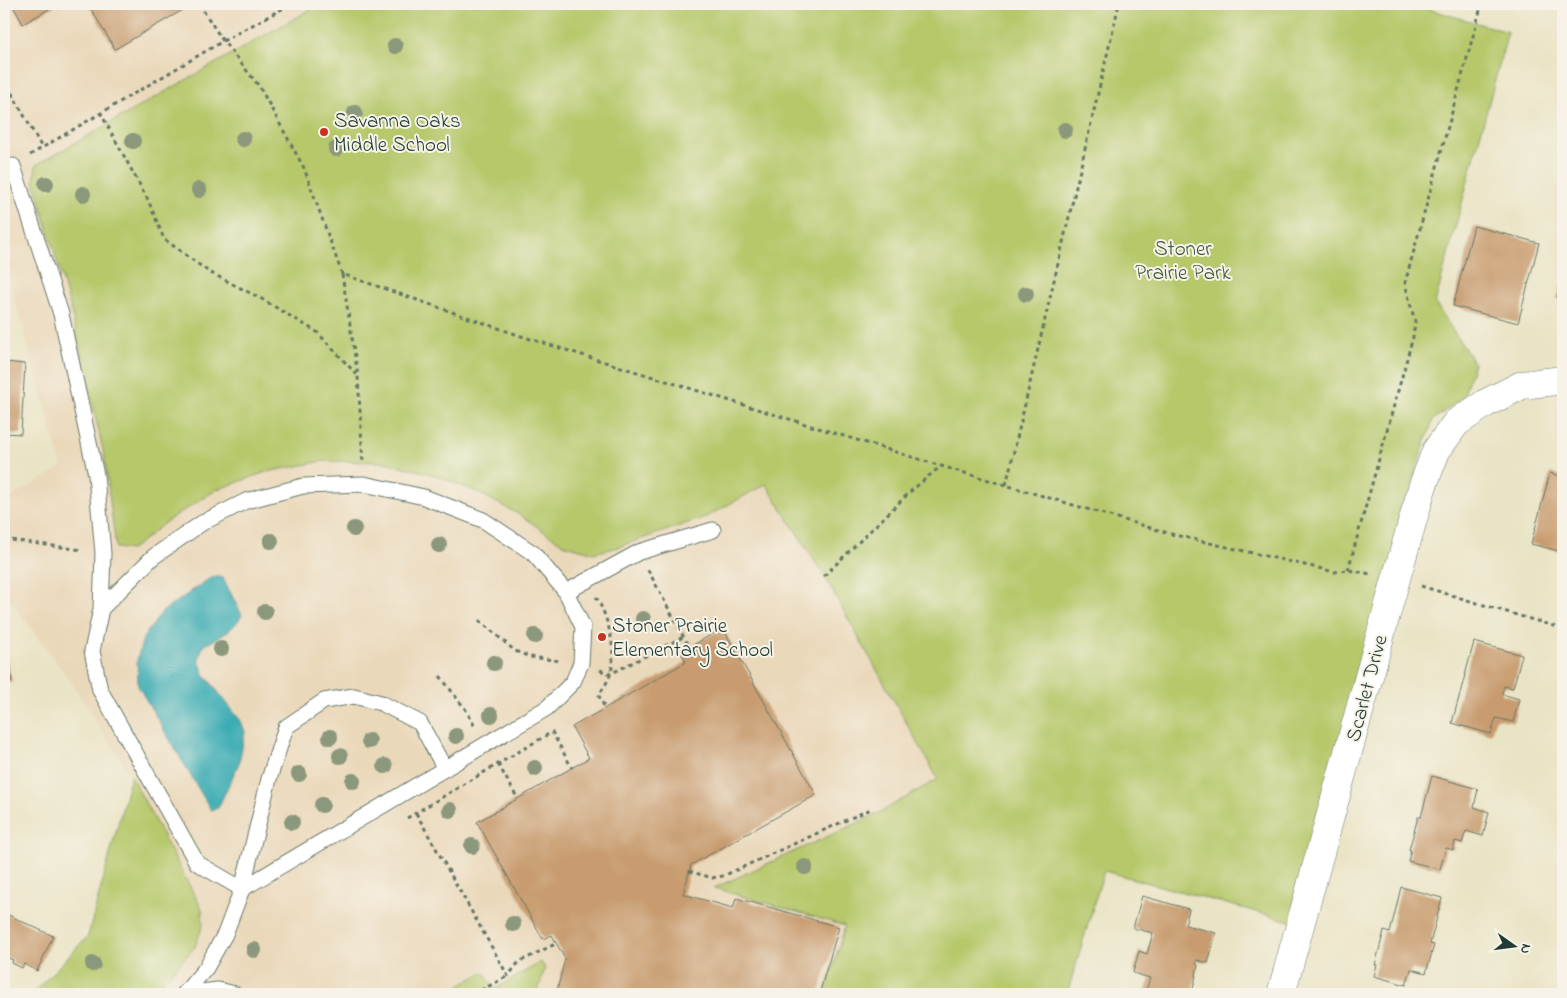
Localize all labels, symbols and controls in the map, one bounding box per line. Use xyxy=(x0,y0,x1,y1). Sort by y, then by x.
place label: Savanna Oaks Middle School xyxy=(334,107,461,161)
marker: Savanna Oaks Middle School xyxy=(318,126,330,138)
park label: Stoner Prairie Park xyxy=(1135,235,1232,289)
place label: Stoner Prairie Elementary School xyxy=(612,612,773,668)
marker: Stoner Prairie Elementary School xyxy=(596,631,608,643)
street label: Scarlet Drive xyxy=(1339,631,1397,745)
north arrow xyxy=(1490,920,1540,970)
text: N xyxy=(1514,942,1536,956)

